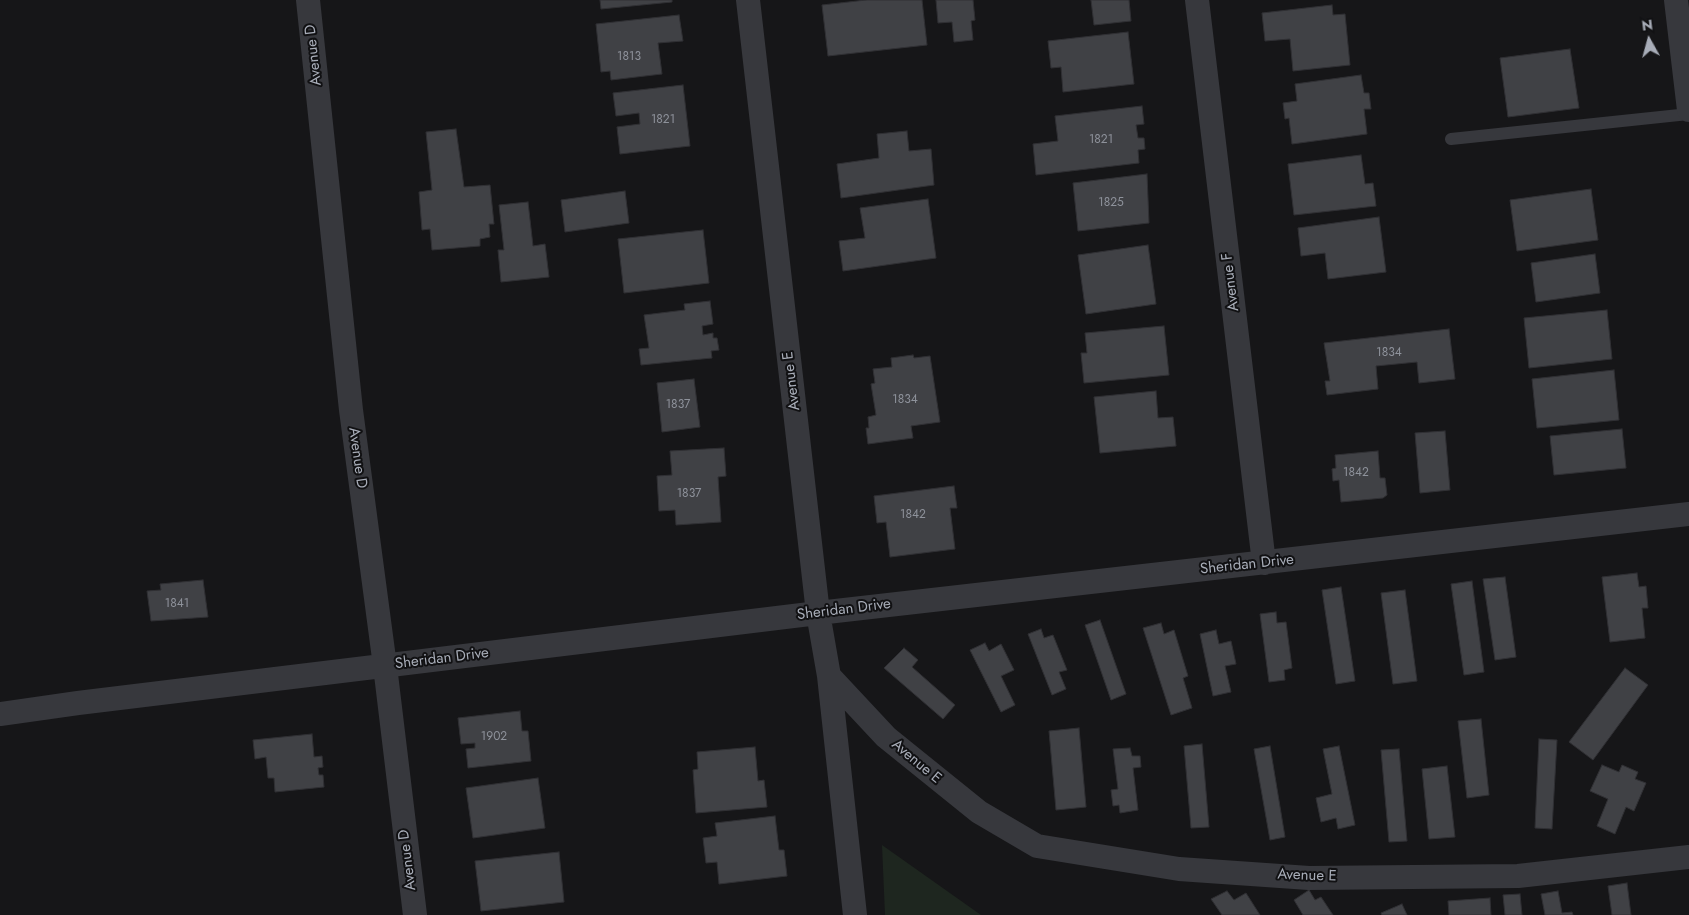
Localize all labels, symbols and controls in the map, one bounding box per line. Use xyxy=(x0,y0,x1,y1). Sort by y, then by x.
north arrow xyxy=(1624,15,1674,65)
text: N xyxy=(1640,15,1654,36)
street label: Avenue D xyxy=(302,24,326,86)
house number: 1813 xyxy=(617,50,641,64)
house number: 1821 xyxy=(651,113,675,127)
house number: 1821 xyxy=(1089,133,1113,147)
house number: 1825 xyxy=(1098,196,1124,210)
street label: Avenue F xyxy=(1218,252,1244,312)
house number: 1834 xyxy=(1376,346,1402,360)
street label: Avenue E xyxy=(779,350,805,412)
house number: 1834 xyxy=(892,393,918,407)
house number: 1837 xyxy=(666,398,690,412)
street label: Avenue D xyxy=(344,426,370,490)
house number: 1842 xyxy=(1343,466,1369,480)
house number: 1837 xyxy=(677,487,701,501)
house number: 1842 xyxy=(900,508,926,522)
street label: Sheridan Drive xyxy=(1199,551,1295,579)
street label: Sheridan Drive xyxy=(796,595,892,625)
house number: 1841 xyxy=(165,597,189,611)
street label: Sheridan Drive xyxy=(394,644,490,674)
house number: 1902 xyxy=(481,730,507,744)
street label: Avenue E xyxy=(887,736,945,788)
street label: Avenue D xyxy=(395,828,421,892)
street label: Avenue E xyxy=(1277,866,1337,886)

